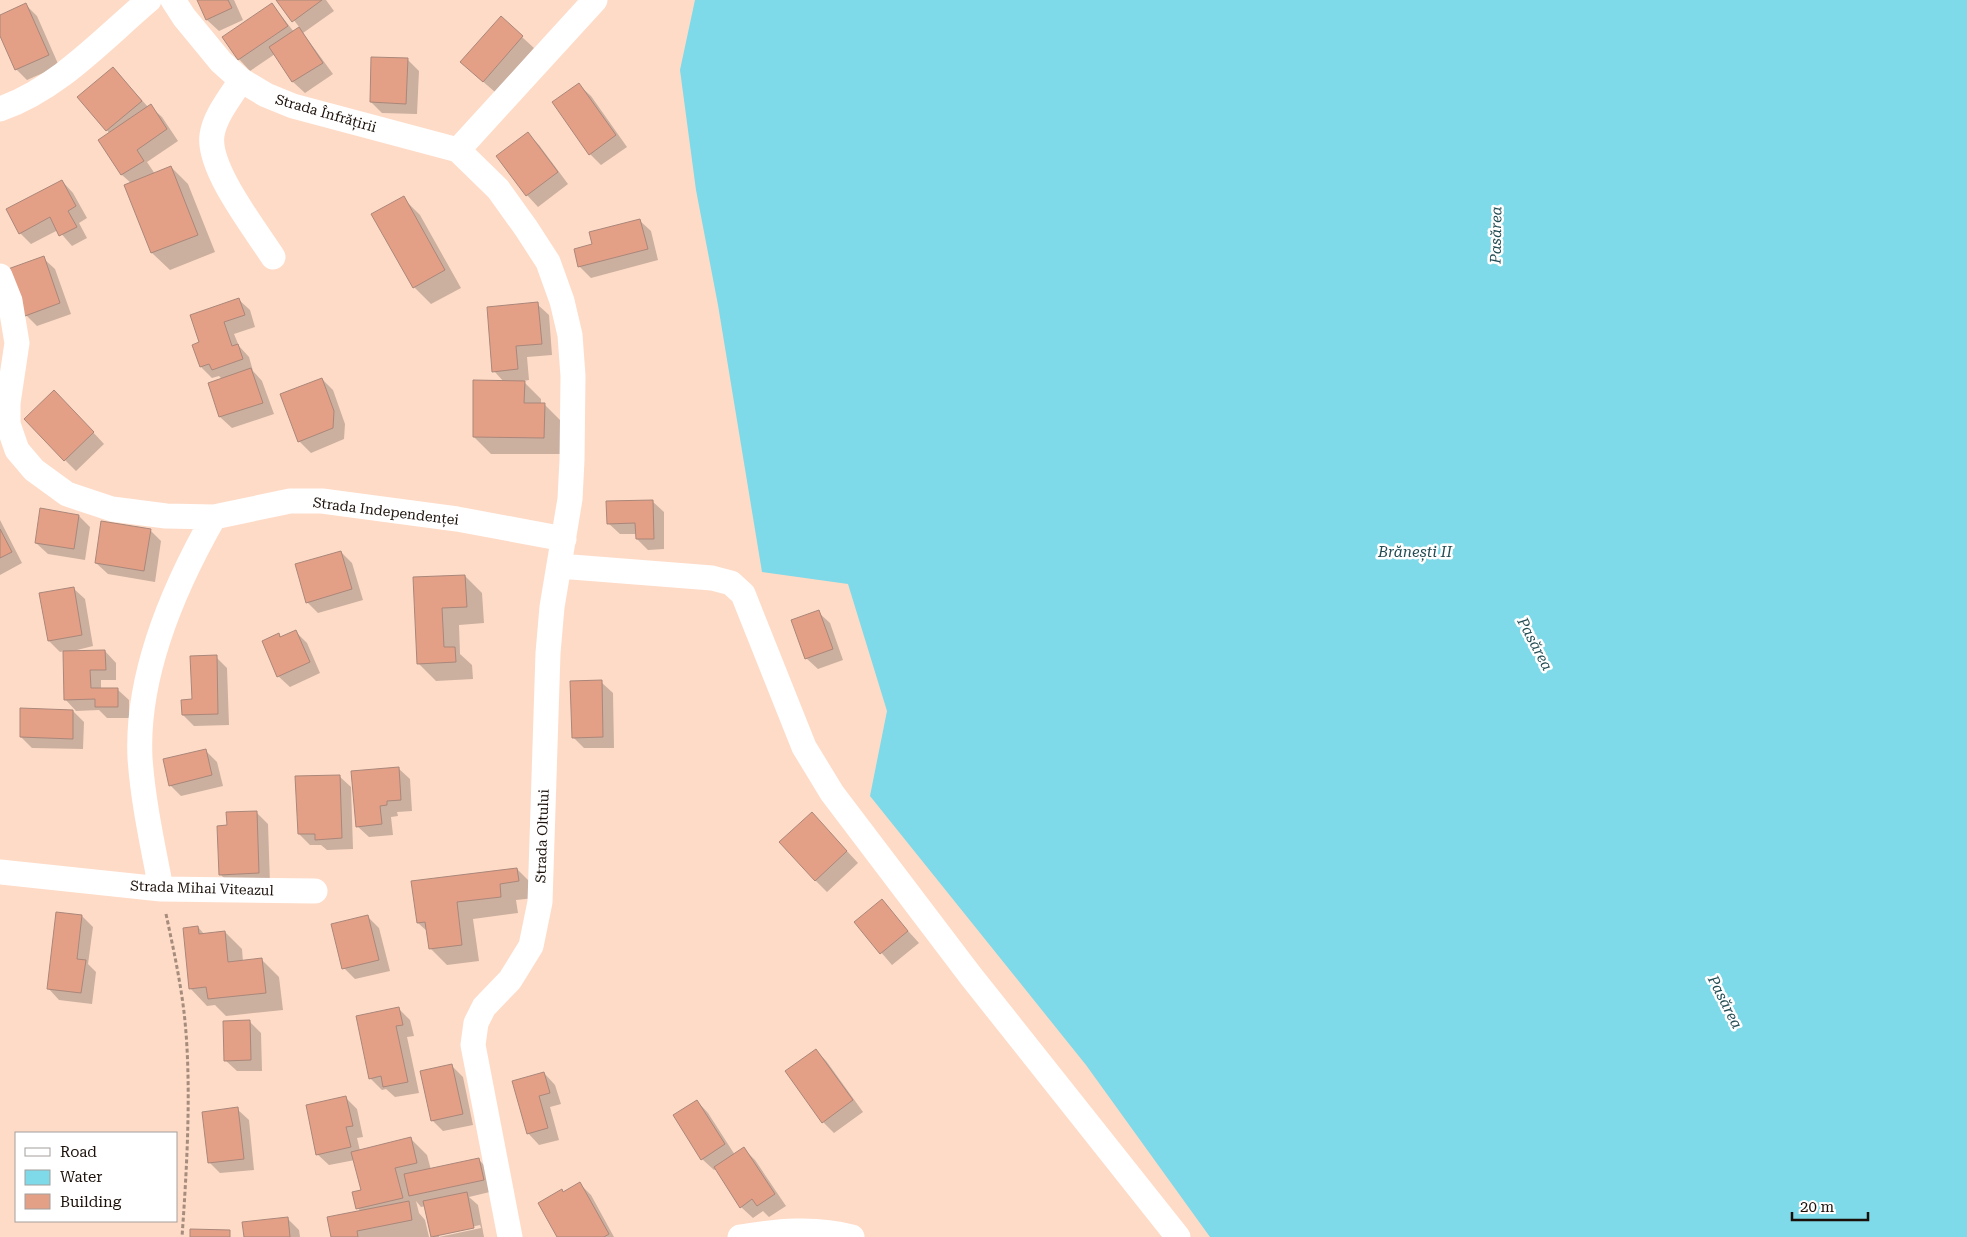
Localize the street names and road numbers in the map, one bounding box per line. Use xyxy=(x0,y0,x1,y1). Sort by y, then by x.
street label: Strada Înfrățirii xyxy=(273,91,379,136)
street label: Strada Independenței xyxy=(312,494,460,529)
street label: Strada Oltului xyxy=(532,788,552,883)
street label: Strada Mihai Viteazul xyxy=(130,877,275,899)

